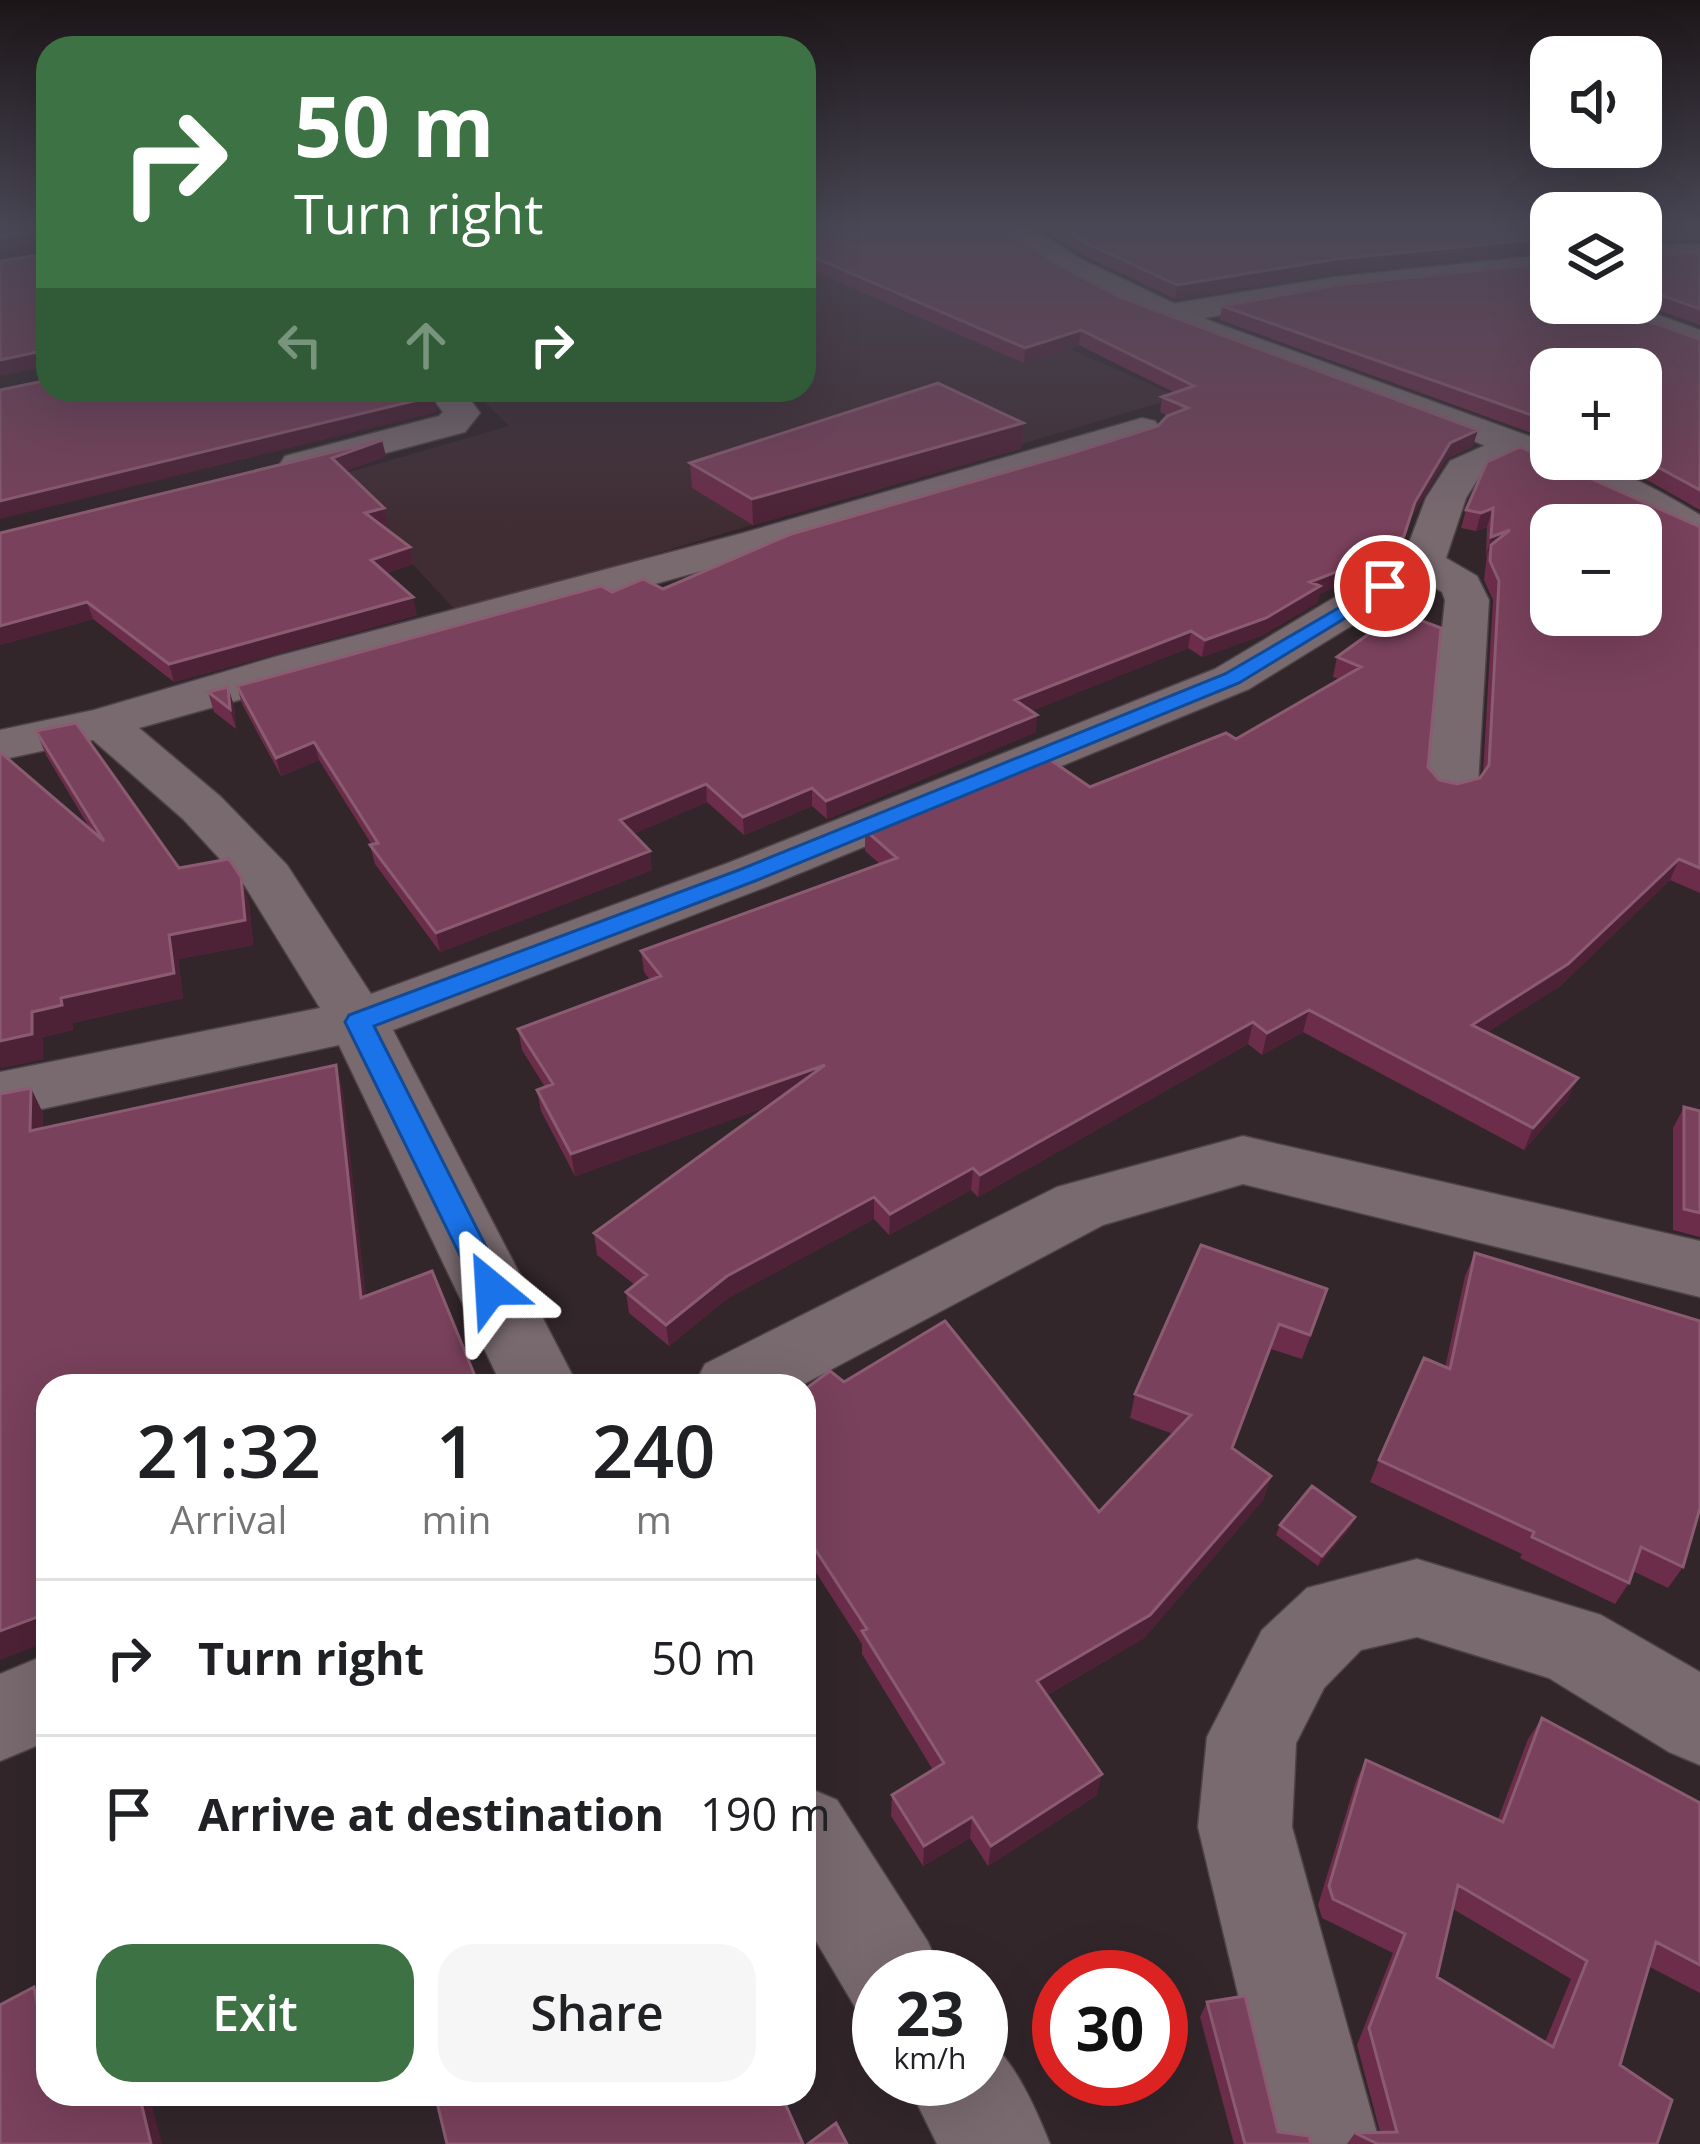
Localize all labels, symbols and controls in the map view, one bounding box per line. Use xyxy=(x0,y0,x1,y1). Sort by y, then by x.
map controls xyxy=(1530,36,1662,636)
button: sound xyxy=(1530,36,1662,168)
text: 50 m xyxy=(294,67,494,182)
icon: right xyxy=(96,84,252,240)
text: Turn right xyxy=(294,176,543,250)
button: layers xyxy=(1530,192,1662,324)
icon: left xyxy=(267,312,333,378)
icon: ahead xyxy=(393,312,459,378)
icon: right xyxy=(519,312,585,378)
button: + xyxy=(1530,348,1662,480)
button: − xyxy=(1530,504,1662,636)
pin xyxy=(1334,535,1436,637)
icon: arrive xyxy=(1352,553,1418,619)
position arrow xyxy=(428,1225,554,1351)
text: 21:32 xyxy=(137,1401,321,1499)
text: 1 xyxy=(436,1401,477,1499)
text: 240 xyxy=(592,1401,715,1499)
text: Arrival xyxy=(170,1492,287,1545)
text: min xyxy=(422,1492,491,1545)
text: m xyxy=(636,1492,672,1545)
icon: right xyxy=(96,1625,162,1691)
text: Turn right xyxy=(198,1627,424,1688)
text: 50 m xyxy=(651,1627,756,1688)
icon: arrive xyxy=(96,1781,162,1847)
text: Arrive at destination xyxy=(198,1783,664,1844)
text: 190 m xyxy=(700,1783,831,1844)
button: Exit xyxy=(96,1944,414,2082)
button: Share xyxy=(438,1944,756,2082)
speed limit sign: 30 xyxy=(1032,1950,1188,2106)
text: 23 xyxy=(896,1972,964,2054)
text: km/h xyxy=(894,2037,966,2078)

